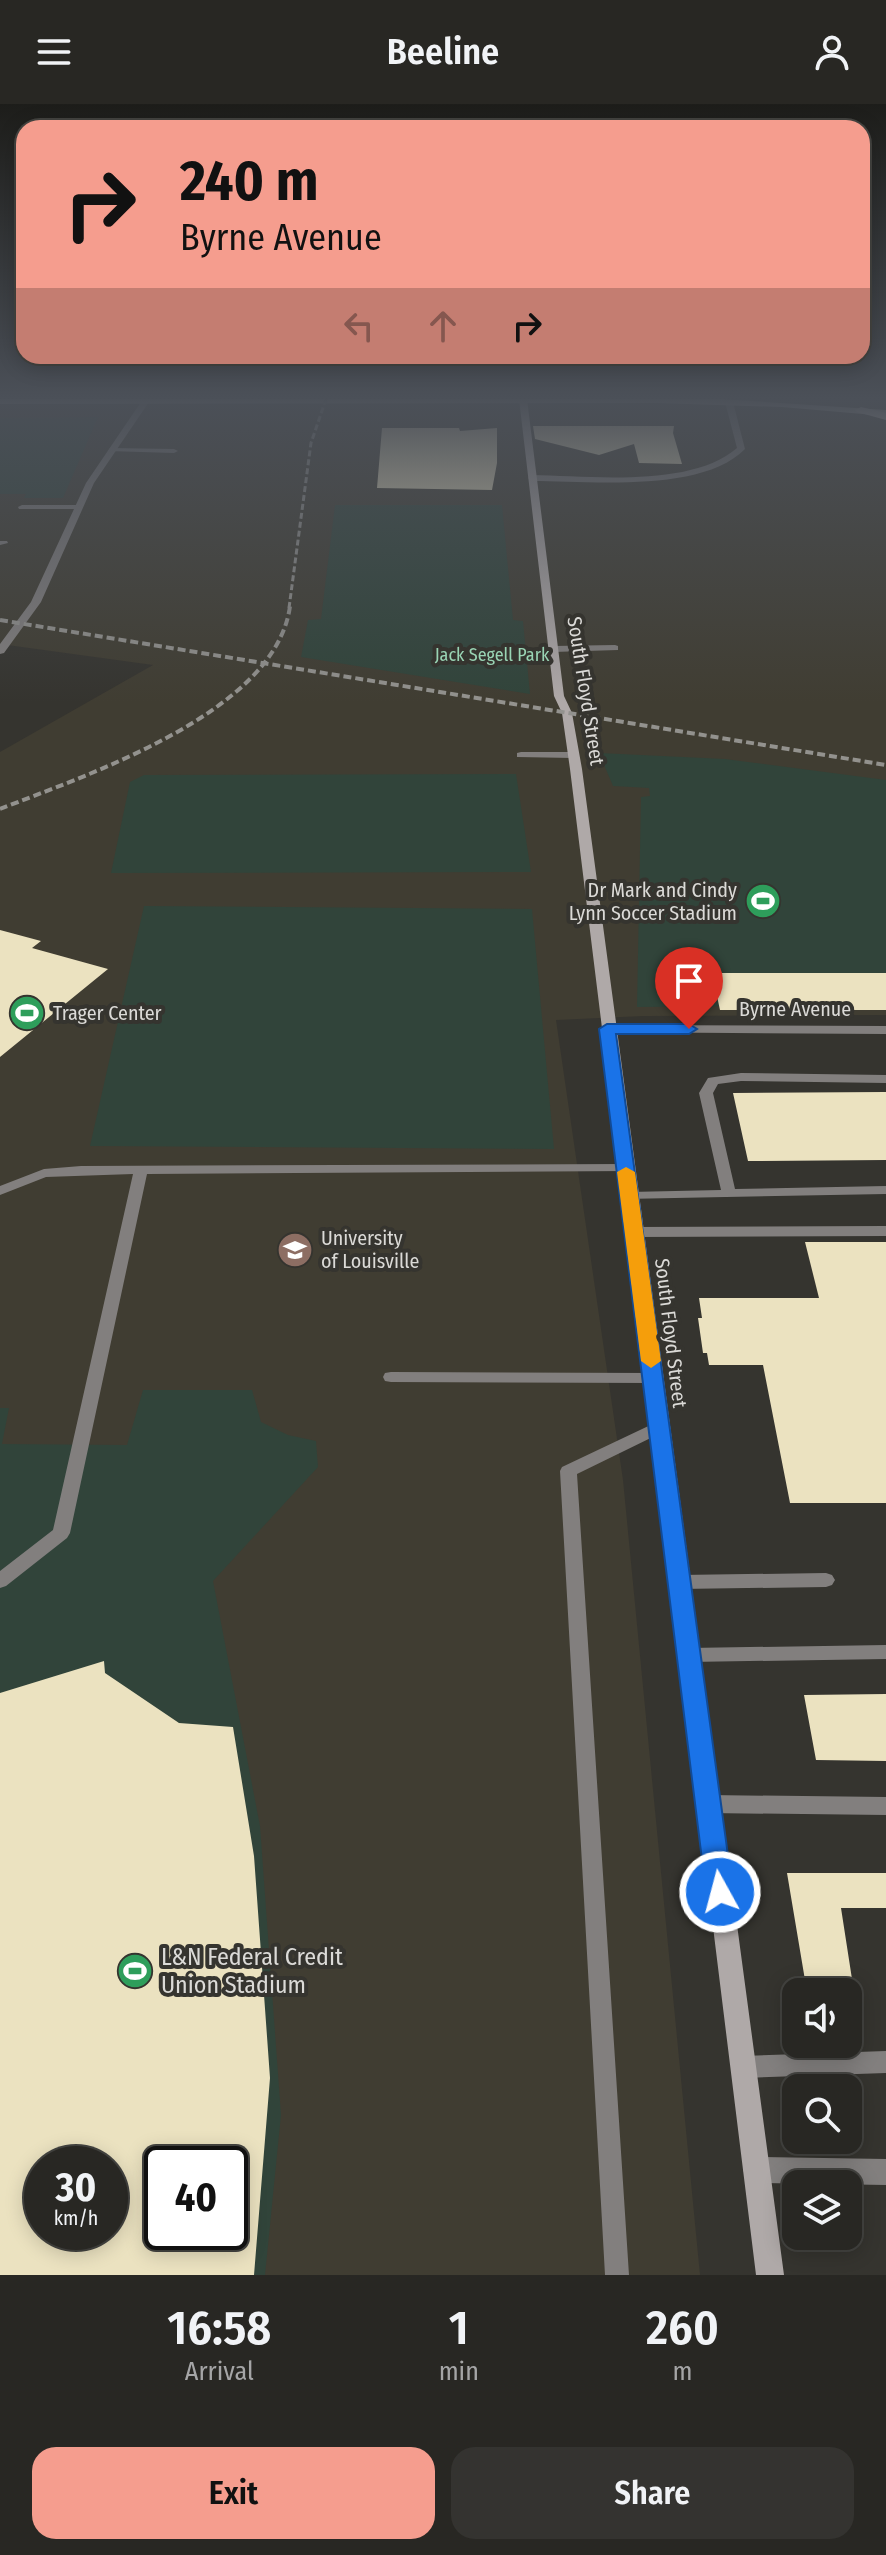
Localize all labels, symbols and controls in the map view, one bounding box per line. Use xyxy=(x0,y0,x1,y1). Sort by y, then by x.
icon: menu xyxy=(32,30,76,74)
text: Beeline xyxy=(387,30,499,74)
icon: person xyxy=(810,30,854,74)
text: 240 m xyxy=(180,148,319,215)
icon: right xyxy=(48,152,152,256)
text: Byrne Avenue xyxy=(180,216,382,260)
icon: left xyxy=(337,304,381,348)
icon: ahead xyxy=(421,304,465,348)
icon: right xyxy=(505,304,549,348)
street label: South Floyd Street xyxy=(562,615,610,768)
park label: Jack Segell Park xyxy=(435,644,550,666)
place label: Dr Mark and Cindy Lynn Soccer Stadium xyxy=(569,878,737,925)
sports icon: Dr Mark and Cindy Lynn Soccer Stadium xyxy=(744,882,782,920)
pin xyxy=(655,947,723,1029)
icon: arrive xyxy=(667,959,711,1003)
sports icon: Trager Center xyxy=(8,994,46,1032)
street label: Byrne Avenue xyxy=(739,997,851,1021)
place label: Trager Center xyxy=(53,1001,162,1025)
place label: University of Louisville xyxy=(321,1226,419,1273)
school or university icon: University of Louisville xyxy=(276,1231,314,1269)
street label: South Floyd Street xyxy=(650,1257,692,1410)
position arrow xyxy=(678,1850,762,1934)
place label: L&N Federal Credit Union Stadium xyxy=(161,1943,343,1999)
sports icon: L&N Federal Credit Union Stadium xyxy=(116,1952,154,1990)
map controls xyxy=(782,1978,862,2250)
button: sound xyxy=(782,1978,862,2058)
button: search xyxy=(782,2074,862,2154)
speed limit sign: 40 xyxy=(144,2146,248,2250)
text: 30 xyxy=(56,2164,96,2212)
button: layers xyxy=(782,2170,862,2250)
text: km/h xyxy=(54,2206,98,2230)
text: 16:58 xyxy=(167,2299,271,2357)
text: 1 xyxy=(449,2299,469,2357)
text: 260 xyxy=(646,2299,719,2357)
text: Arrival xyxy=(185,2356,254,2387)
text: min xyxy=(439,2356,479,2387)
text: m xyxy=(672,2356,692,2387)
button: Exit xyxy=(32,2447,435,2539)
button: Share xyxy=(451,2447,854,2539)

